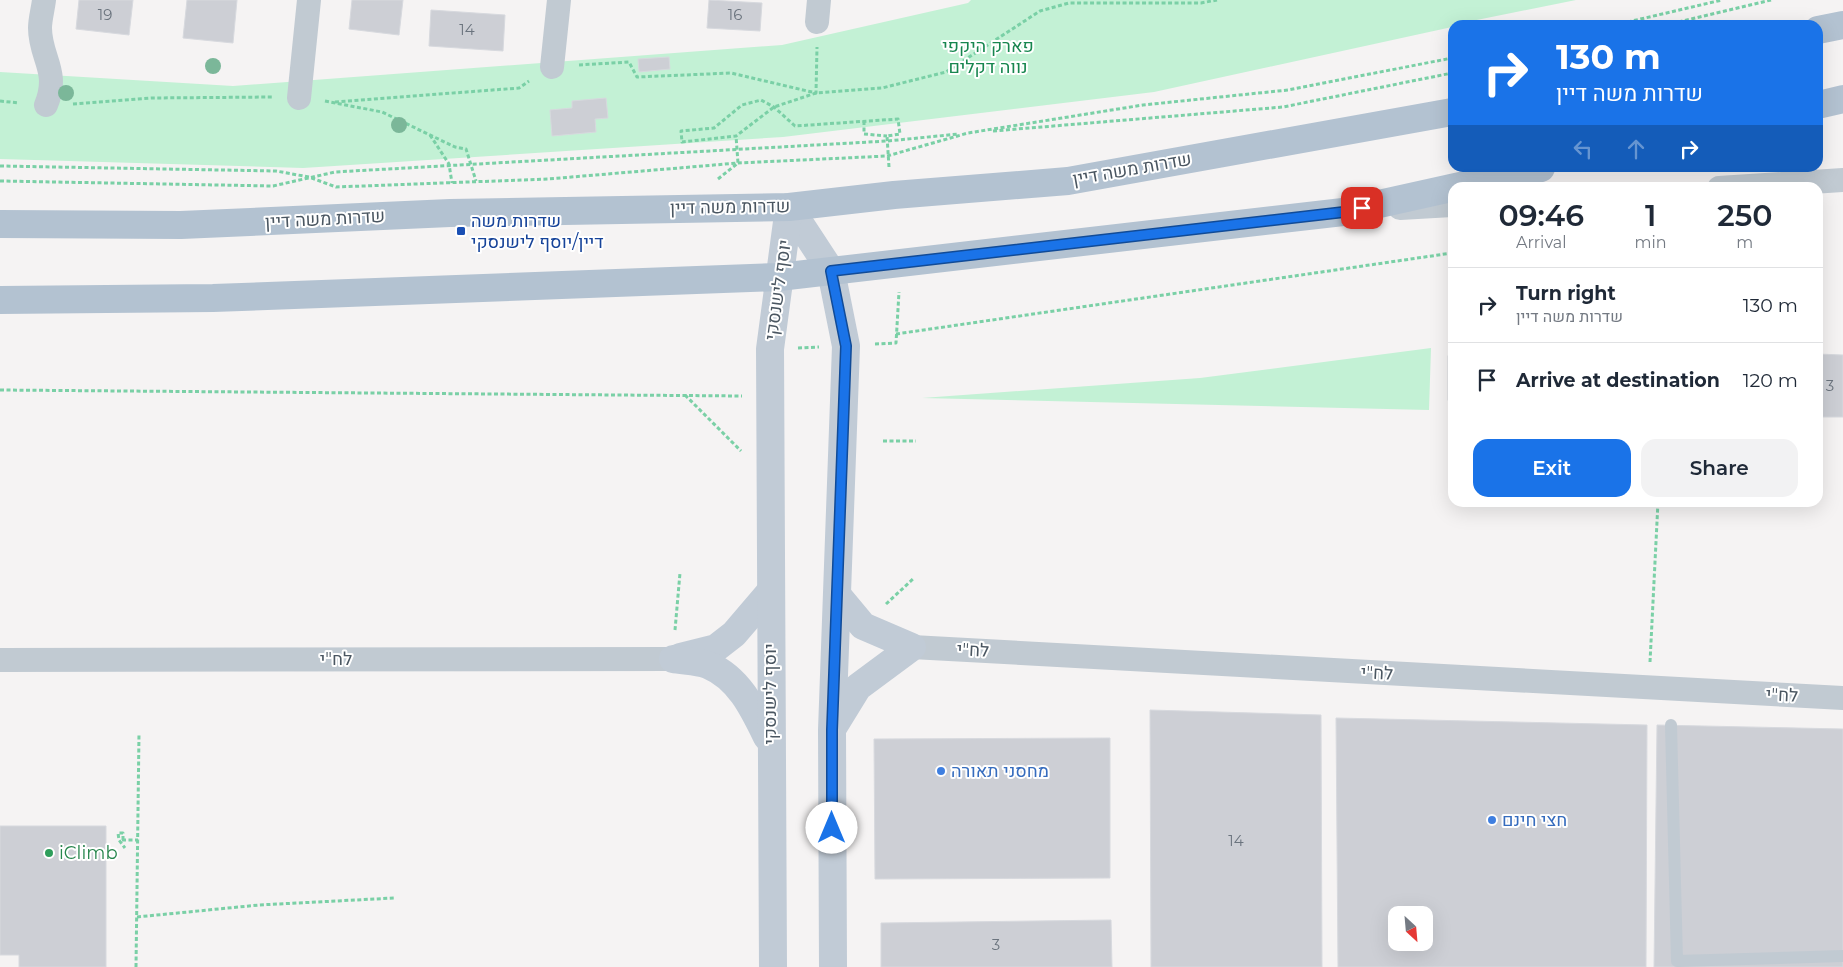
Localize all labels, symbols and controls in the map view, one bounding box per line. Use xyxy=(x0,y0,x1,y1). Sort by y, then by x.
house number: 19 xyxy=(98,5,112,24)
house number: 16 xyxy=(728,5,742,24)
house number: 14 xyxy=(459,20,475,39)
park label: פארק היקפי נווה דקלים xyxy=(942,35,1034,78)
text: 130 m xyxy=(1556,35,1661,78)
icon: right xyxy=(1473,40,1538,105)
text: שדרות משה דיין xyxy=(1556,80,1703,107)
icon: left xyxy=(1569,135,1597,163)
icon: ahead xyxy=(1622,135,1650,163)
icon: right xyxy=(1675,135,1703,163)
street label: שדרות משה דיין xyxy=(1071,148,1193,190)
pin xyxy=(1341,187,1383,229)
icon: arrive xyxy=(1348,194,1376,222)
street label: שדרות משה דיין xyxy=(670,195,790,219)
text: 09:46 xyxy=(1499,197,1584,234)
text: 1 xyxy=(1645,197,1656,234)
text: 250 xyxy=(1717,197,1772,234)
street label: שדרות משה דיין xyxy=(264,205,386,233)
place label: שדרות משה דיין/יוסף לישנסקי xyxy=(471,210,604,253)
marker: שדרות משה דיין/יוסף לישנסקי xyxy=(455,225,467,237)
text: Arrival xyxy=(1516,233,1567,252)
text: min xyxy=(1635,233,1667,252)
text: m xyxy=(1736,233,1753,252)
street label: יוסף לישנסקי xyxy=(760,238,796,342)
text: Turn right xyxy=(1516,282,1616,305)
icon: right xyxy=(1473,291,1501,319)
text: 130 m xyxy=(1743,294,1798,317)
text: שדרות משה דיין xyxy=(1516,307,1623,326)
icon: arrive xyxy=(1473,366,1501,394)
text: Arrive at destination xyxy=(1516,369,1720,392)
text: 120 m xyxy=(1743,369,1798,392)
house number: 3 xyxy=(1826,376,1834,395)
button: Exit xyxy=(1473,439,1631,497)
button: Share xyxy=(1641,439,1798,497)
street label: לח"י xyxy=(956,638,990,662)
street label: יוסף לישנסקי xyxy=(759,643,781,745)
street label: לח"י xyxy=(320,648,352,670)
street label: לח"י xyxy=(1360,661,1394,685)
street label: לח"י xyxy=(1765,683,1799,707)
place label: מחסני תאורה xyxy=(951,760,1049,782)
marker: מחסני תאורה xyxy=(935,765,947,777)
position arrow xyxy=(805,801,857,853)
place label: חצי חינם xyxy=(1502,809,1567,831)
marker: חצי חינם xyxy=(1486,814,1498,826)
house number: 14 xyxy=(1228,831,1244,850)
place label: iClimb xyxy=(59,842,118,864)
marker: iClimb xyxy=(43,847,55,859)
north arrow xyxy=(1388,906,1432,951)
map controls xyxy=(1388,906,1433,951)
house number: 3 xyxy=(992,935,1000,954)

